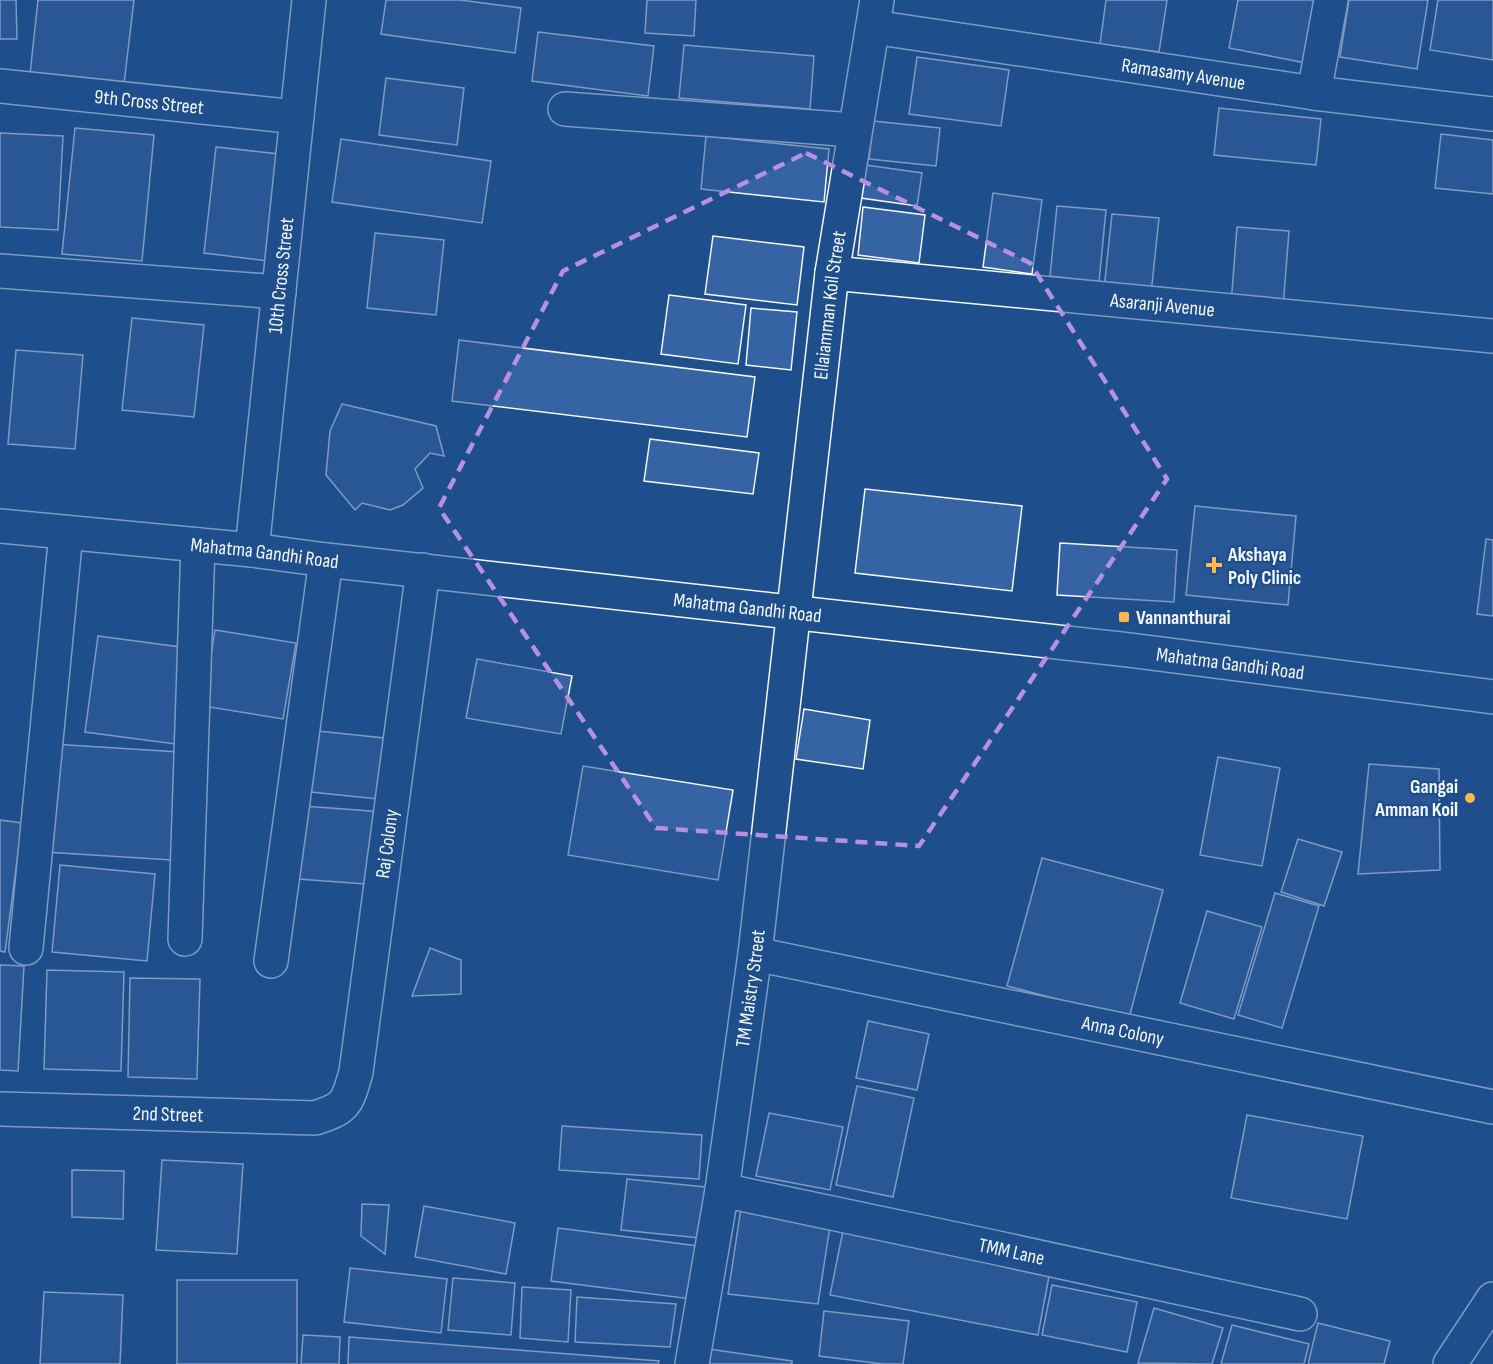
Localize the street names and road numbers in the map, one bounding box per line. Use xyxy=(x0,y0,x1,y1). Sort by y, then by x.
street label: Ramasamy Avenue xyxy=(1120,53,1247,96)
street label: 9th Cross Street xyxy=(93,85,205,120)
street label: 10th Cross Street xyxy=(263,216,299,335)
street label: Ellaiamman Koil Street xyxy=(809,229,852,381)
street label: Asaranji Avenue xyxy=(1108,288,1216,322)
street label: Mahatma Gandhi Road xyxy=(189,533,340,574)
street label: Mahatma Gandhi Road xyxy=(672,588,823,628)
street label: Mahatma Gandhi Road xyxy=(1155,643,1306,686)
street label: Raj Colony xyxy=(371,807,404,880)
street label: TM Maistry Street xyxy=(731,928,771,1049)
street label: Anna Colony xyxy=(1079,1011,1166,1052)
street label: 2nd Street xyxy=(132,1102,204,1128)
street label: TMM Lane xyxy=(976,1233,1047,1271)

